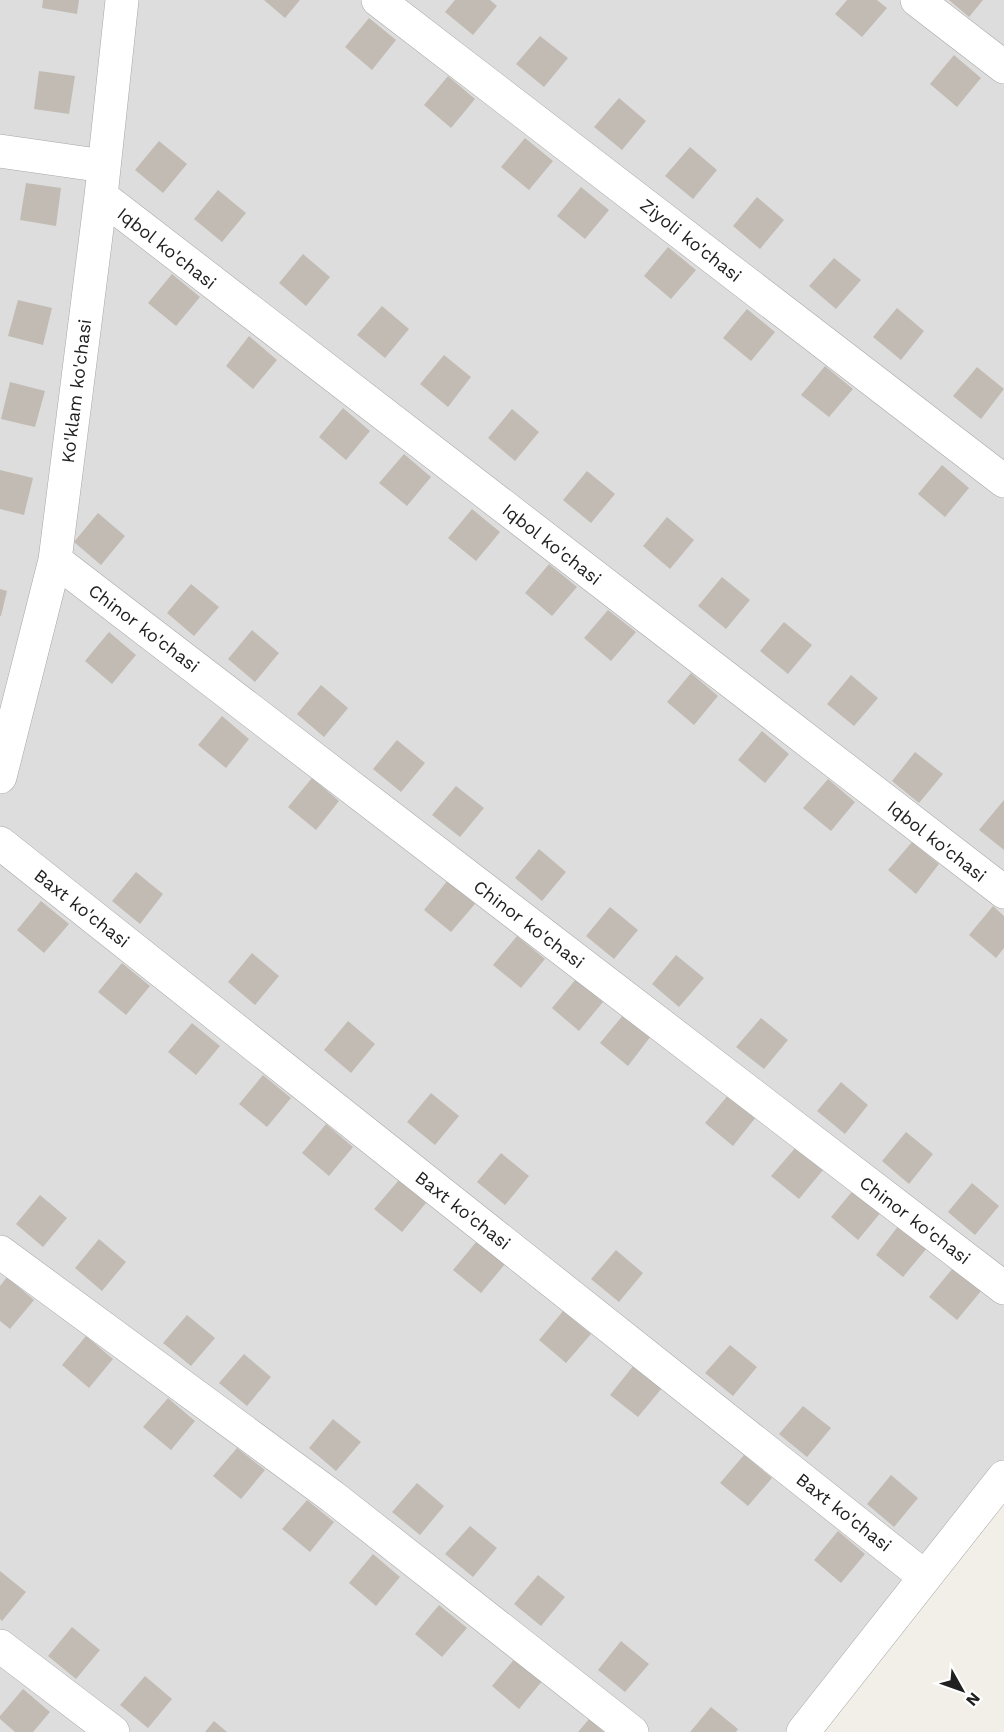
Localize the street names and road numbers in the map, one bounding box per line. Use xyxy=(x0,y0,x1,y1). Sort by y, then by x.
street label: Ziyoli ko'chasi xyxy=(636,194,746,286)
street label: Iqbol ko'chasi xyxy=(113,203,221,293)
street label: Ko'klam ko'chasi xyxy=(57,318,95,464)
street label: Iqbol ko'chasi xyxy=(498,499,606,589)
street label: Chinor ko'chasi xyxy=(85,580,203,676)
street label: Iqbol ko'chasi xyxy=(883,796,991,886)
street label: Baxt ko'chasi xyxy=(30,864,134,952)
street label: Chinor ko'chasi xyxy=(470,876,588,972)
street label: Baxt ko'chasi xyxy=(411,1166,515,1254)
street label: Chinor ko'chasi xyxy=(856,1172,974,1268)
street label: Baxt ko'chasi xyxy=(792,1468,896,1556)

